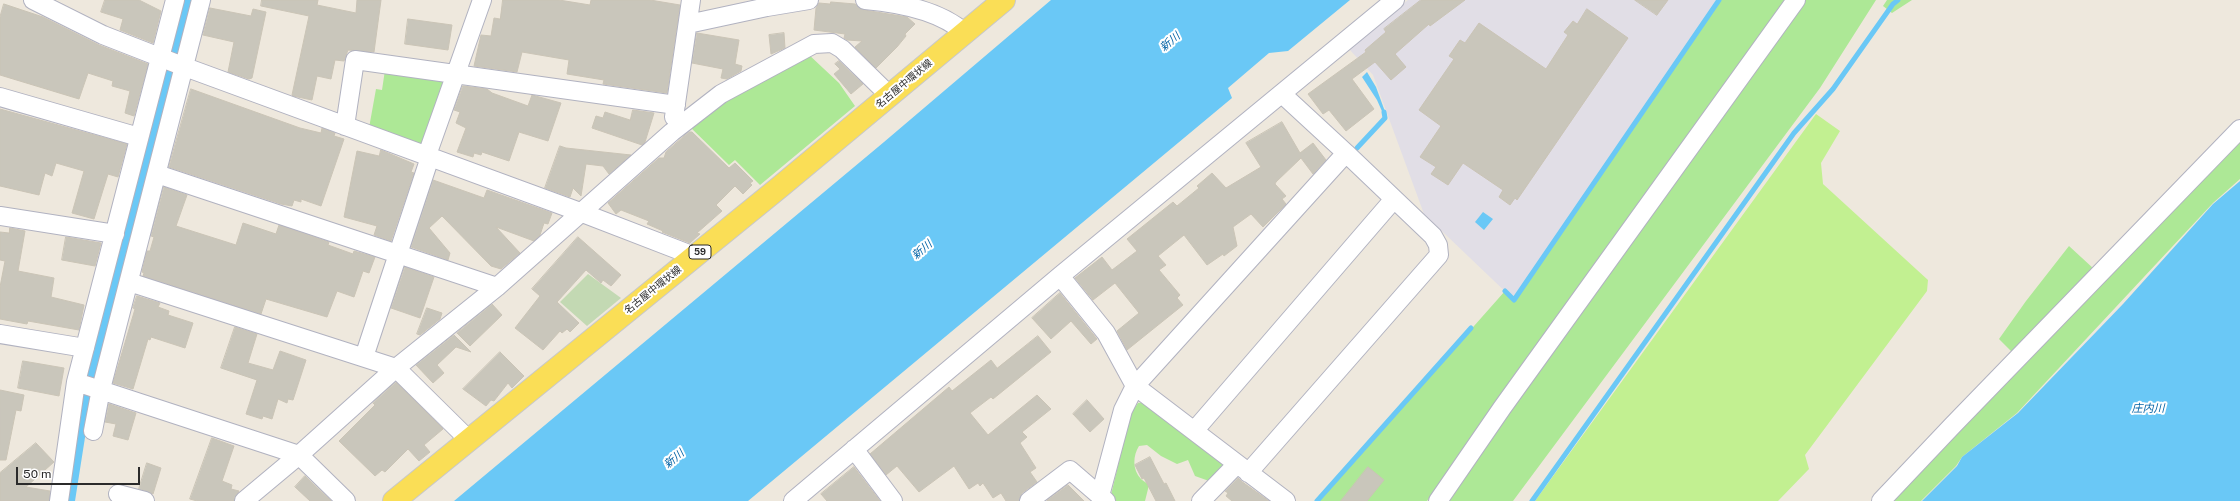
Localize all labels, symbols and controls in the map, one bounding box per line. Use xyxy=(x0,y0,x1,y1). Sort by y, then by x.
water label: 新川 xyxy=(1157,30,1183,54)
street label: 名古屋中環状線 xyxy=(873,57,935,111)
water label: 新川 xyxy=(909,238,935,262)
road number: 59 xyxy=(689,245,711,259)
street label: 名古屋中環状線 xyxy=(622,263,684,317)
water label: 庄内川 xyxy=(2132,402,2164,416)
water label: 新川 xyxy=(661,447,687,471)
scale bar xyxy=(18,459,142,485)
text: 50 m xyxy=(23,467,51,481)

